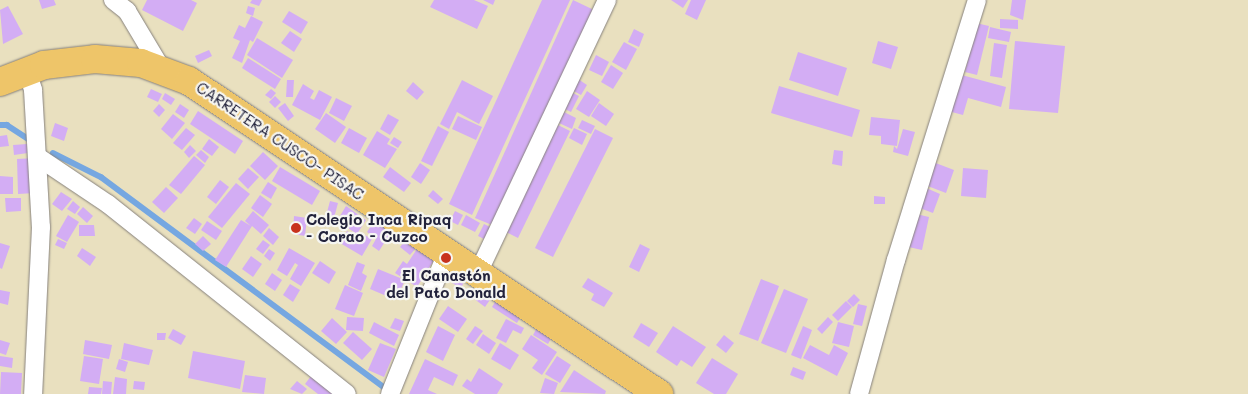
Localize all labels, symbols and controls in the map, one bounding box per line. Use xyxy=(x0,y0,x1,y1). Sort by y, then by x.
street label: CARRETERA CUSCO- PISAC xyxy=(193,78,367,204)
place label: Colegio Inca Ripaq - Corao - Cuzco xyxy=(306,210,451,245)
marker: Colegio Inca Ripaq - Corao - Cuzco xyxy=(290,222,302,234)
marker: El Canastón del Pato Donald xyxy=(440,252,452,264)
place label: El Canastón del Pato Donald xyxy=(386,266,506,301)

